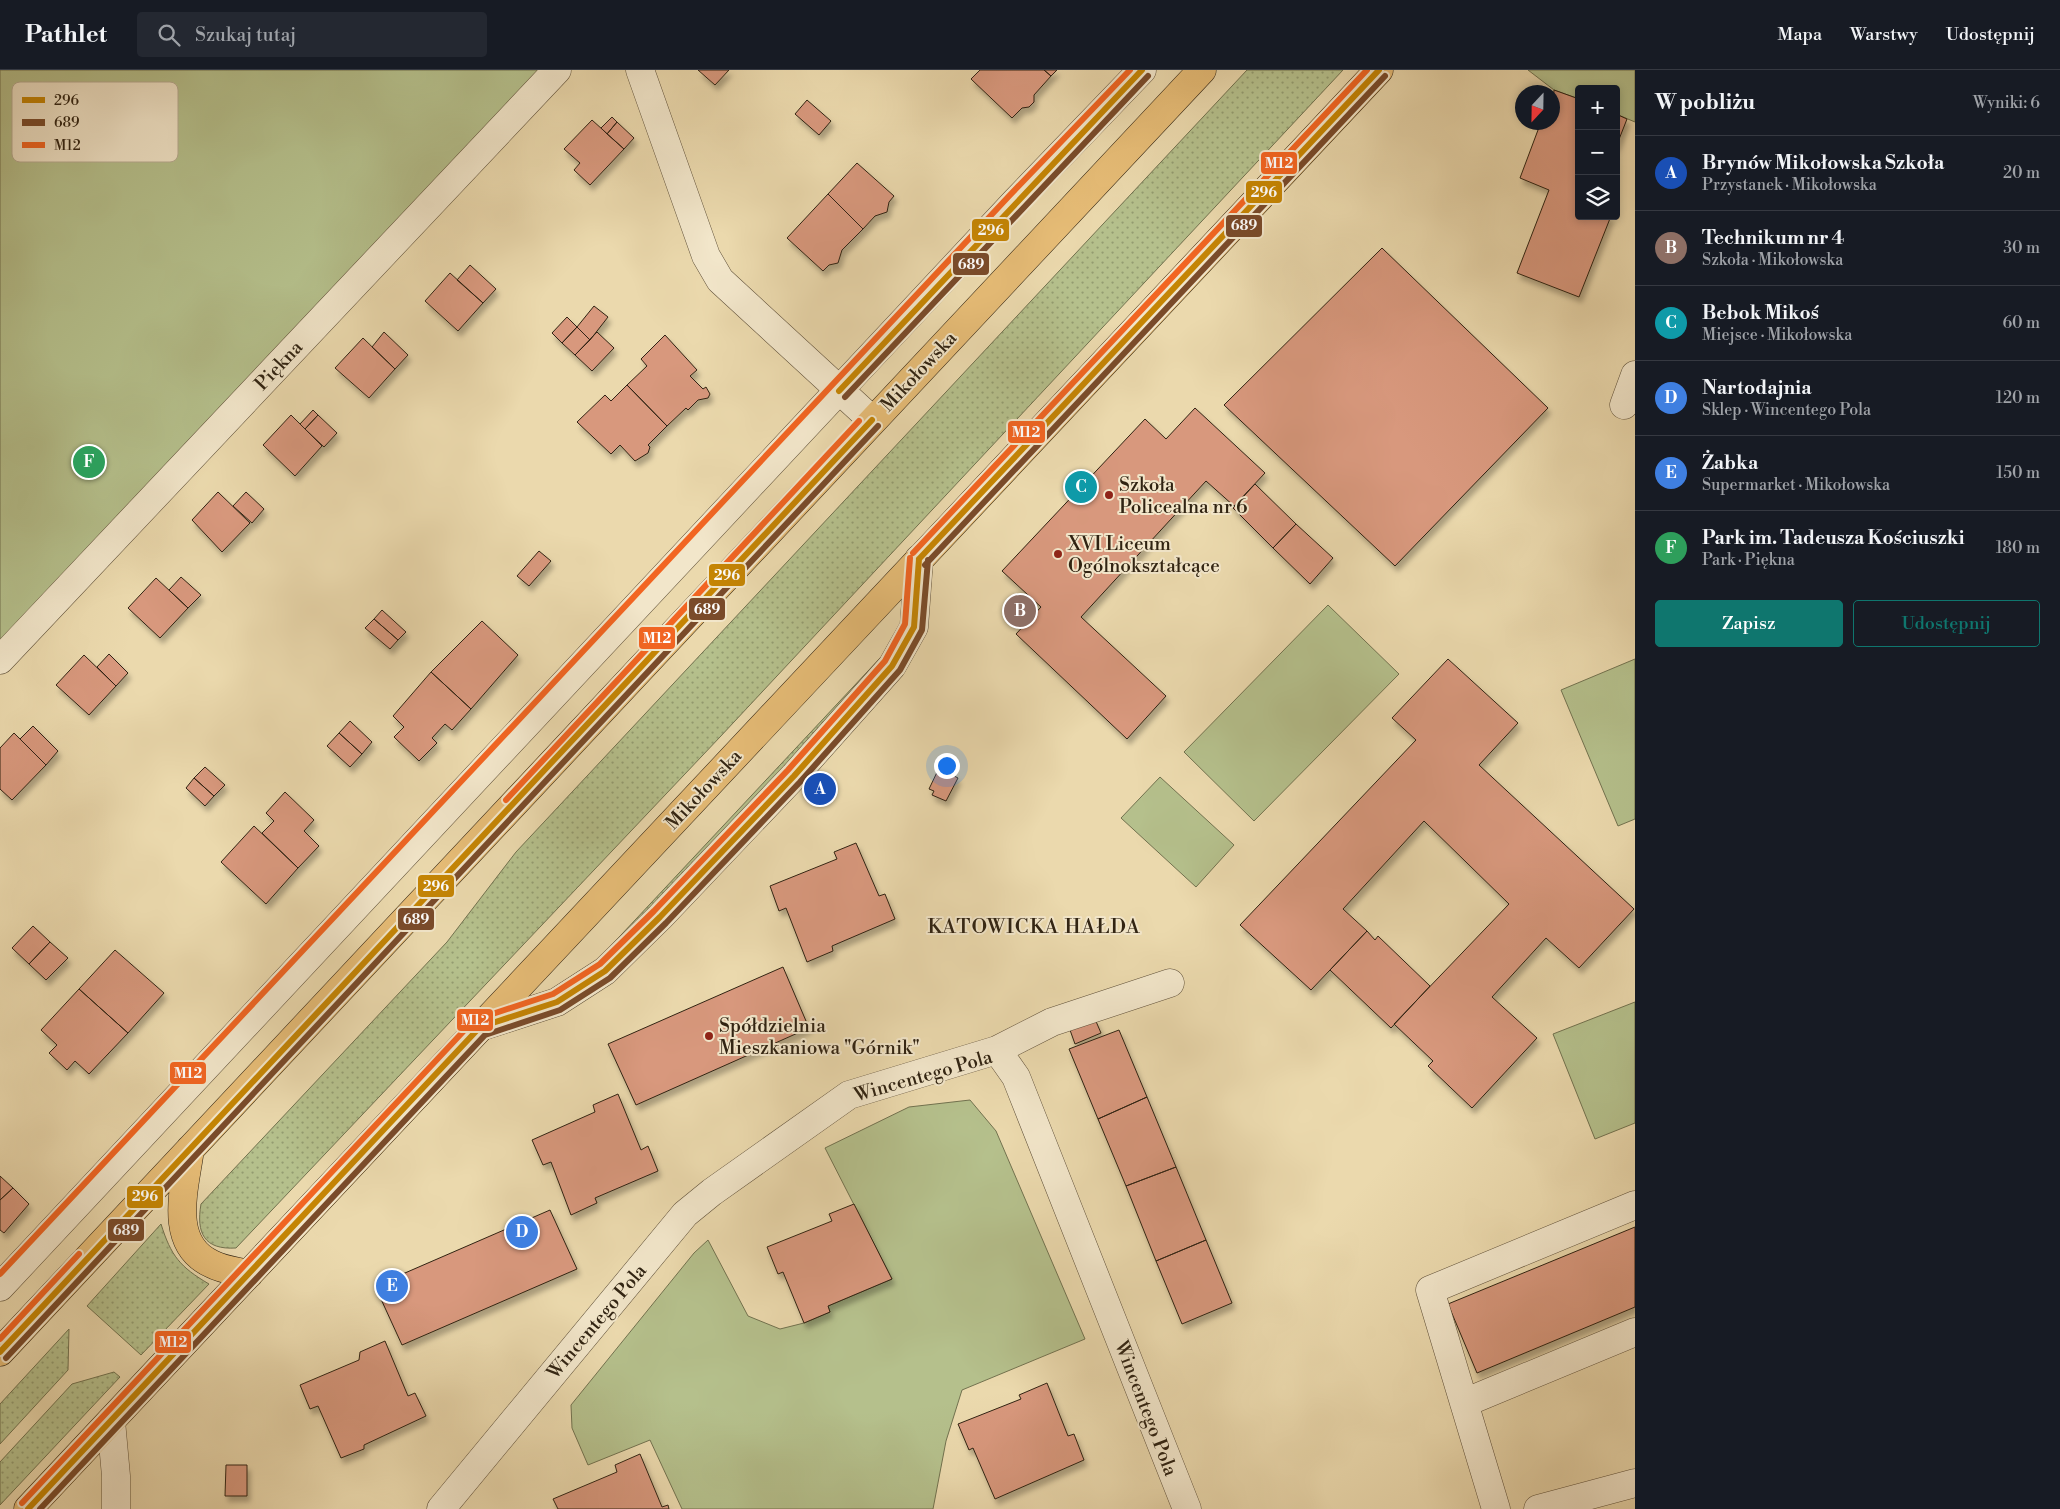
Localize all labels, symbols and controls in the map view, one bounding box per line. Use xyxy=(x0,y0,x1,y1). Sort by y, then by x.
search box xyxy=(137,12,487,57)
text: Pathlet xyxy=(25,20,107,50)
icon: search xyxy=(155,21,183,49)
text: Szukaj tutaj xyxy=(195,23,296,47)
text: Mapa xyxy=(1778,23,1822,46)
text: Warstwy xyxy=(1850,23,1918,46)
text: Udostępnij xyxy=(1946,23,2035,46)
legend xyxy=(12,82,178,162)
north arrow xyxy=(1515,85,1560,130)
map controls xyxy=(1575,85,1620,220)
button: + xyxy=(1575,85,1620,130)
text: W pobliżu xyxy=(1655,90,1755,116)
text: 296 xyxy=(54,92,79,110)
text: Wyniki: 6 xyxy=(1973,93,2040,113)
text: 689 xyxy=(54,114,80,132)
button: − xyxy=(1575,130,1620,175)
text: M12 xyxy=(54,137,81,155)
line badge: M12 xyxy=(1260,151,1298,175)
text: Brynów Mikołowska Szkoła xyxy=(1702,151,1944,175)
text: M12 xyxy=(1265,155,1294,173)
text: A xyxy=(1665,163,1677,183)
text: 20 m xyxy=(2003,163,2040,183)
button: layers xyxy=(1575,175,1620,220)
text: Przystanek · Mikołowska xyxy=(1702,175,1877,195)
line badge: 296 xyxy=(1245,180,1283,204)
text: 296 xyxy=(1251,184,1277,202)
line badge: 689 xyxy=(1225,214,1263,238)
text: 689 xyxy=(1231,217,1257,235)
line badge: 296 xyxy=(971,218,1010,242)
text: 296 xyxy=(978,222,1004,240)
text: Technikum nr 4 xyxy=(1702,226,1844,250)
text: B xyxy=(1665,238,1677,258)
text: 30 m xyxy=(2003,238,2040,258)
text: Szkoła · Mikołowska xyxy=(1702,250,1843,270)
line badge: 689 xyxy=(952,252,990,276)
text: 689 xyxy=(958,256,984,274)
text: Bebok Mikoś xyxy=(1702,301,1819,325)
text: C xyxy=(1665,313,1677,333)
text: 60 m xyxy=(2002,313,2040,333)
text: Miejsce · Mikołowska xyxy=(1702,325,1852,345)
street label: Mikołowska xyxy=(875,326,962,417)
street label: Piękna xyxy=(250,335,308,396)
text: Nartodajnia xyxy=(1702,376,1811,400)
text: D xyxy=(1665,388,1677,408)
text: 120 m xyxy=(1996,388,2040,408)
text: Sklep · Wincentego Pola xyxy=(1702,400,1871,420)
line badge: M12 xyxy=(1007,420,1046,444)
text: M12 xyxy=(1012,424,1041,442)
pin: F xyxy=(73,443,105,481)
text: Żabka xyxy=(1702,451,1758,475)
text: E xyxy=(1665,463,1677,483)
text: 150 m xyxy=(1996,463,2040,483)
pin: C xyxy=(1065,468,1097,506)
place label: Szkoła Policealna nr 6 xyxy=(1119,473,1248,519)
text: Supermarket · Mikołowska xyxy=(1702,475,1890,495)
marker: Szkoła Policealna nr 6 xyxy=(1103,489,1115,501)
text: Park im. Tadeusza Kościuszki xyxy=(1702,526,1965,550)
place label: XVI Liceum Ogólnokształcące xyxy=(1067,532,1220,578)
text: F xyxy=(1665,538,1677,558)
text: 180 m xyxy=(1996,538,2040,558)
marker: XVI Liceum Ogólnokształcące xyxy=(1052,548,1064,560)
text: Park · Piękna xyxy=(1702,550,1795,570)
line badge: 296 xyxy=(708,563,746,587)
text: 296 xyxy=(714,567,740,585)
pin: B xyxy=(1004,592,1036,630)
line badge: 689 xyxy=(688,597,726,621)
button: Zapisz xyxy=(1655,600,1843,647)
button: Udostępnij xyxy=(1853,600,2040,647)
text: 689 xyxy=(694,601,720,619)
line badge: M12 xyxy=(638,626,676,650)
text: M12 xyxy=(643,630,672,648)
street label: Mikołowska xyxy=(660,744,747,835)
your location xyxy=(934,753,960,779)
pin: A xyxy=(804,770,836,808)
line badge: 296 xyxy=(417,874,455,898)
text: 296 xyxy=(423,878,449,896)
line badge: 689 xyxy=(397,907,435,931)
text: 689 xyxy=(403,911,429,929)
district label: KATOWICKA HAŁDA xyxy=(927,915,1141,940)
line badge: M12 xyxy=(456,1008,494,1032)
text: M12 xyxy=(461,1012,490,1030)
place label: Spółdzielnia Mieszkaniowa "Górnik" xyxy=(719,1014,920,1060)
marker: Spółdzielnia Mieszkaniowa "Górnik" xyxy=(703,1030,715,1042)
street label: Wincentego Pola xyxy=(850,1045,996,1107)
line badge: M12 xyxy=(169,1061,207,1085)
text: M12 xyxy=(174,1065,203,1083)
line badge: 296 xyxy=(126,1185,164,1209)
text: 296 xyxy=(132,1188,158,1206)
pin: D xyxy=(506,1213,538,1251)
line badge: 689 xyxy=(107,1218,145,1242)
text: 689 xyxy=(113,1222,139,1240)
street label: Wincentego Pola xyxy=(541,1259,652,1385)
pin: E xyxy=(376,1267,408,1305)
line badge: M12 xyxy=(154,1330,192,1354)
text: M12 xyxy=(159,1334,188,1352)
street label: Wincentego Pola xyxy=(1109,1336,1183,1480)

